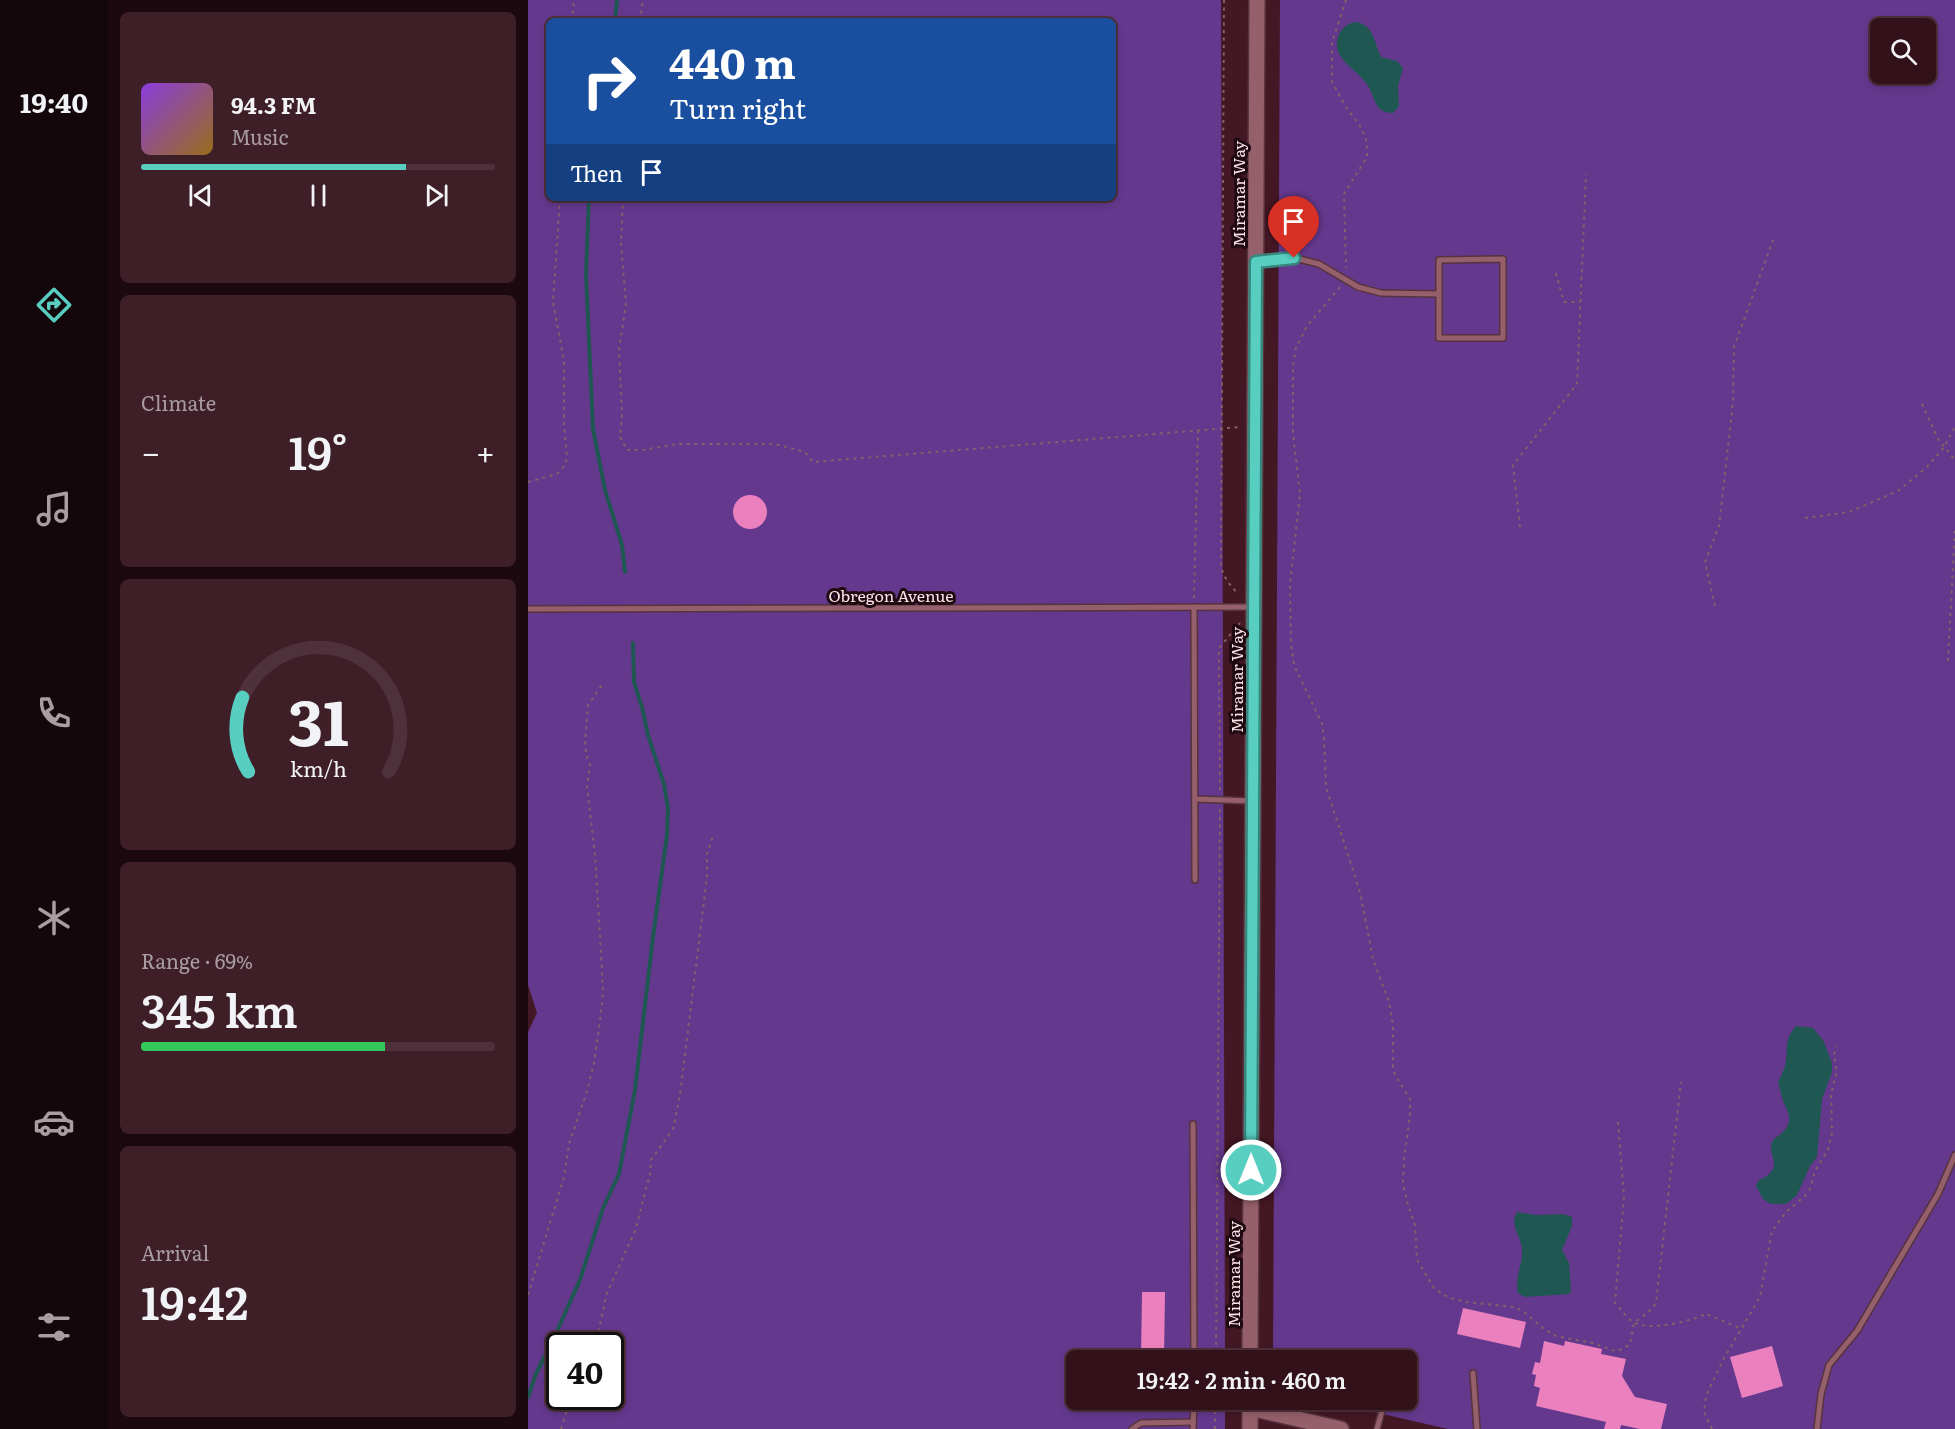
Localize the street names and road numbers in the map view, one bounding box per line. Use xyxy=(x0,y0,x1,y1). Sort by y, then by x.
street label: Miramar Way xyxy=(1226,140,1250,247)
street label: Obregon Avenue xyxy=(828,583,954,607)
street label: Miramar Way xyxy=(1224,626,1248,733)
street label: Miramar Way xyxy=(1221,1220,1245,1327)

